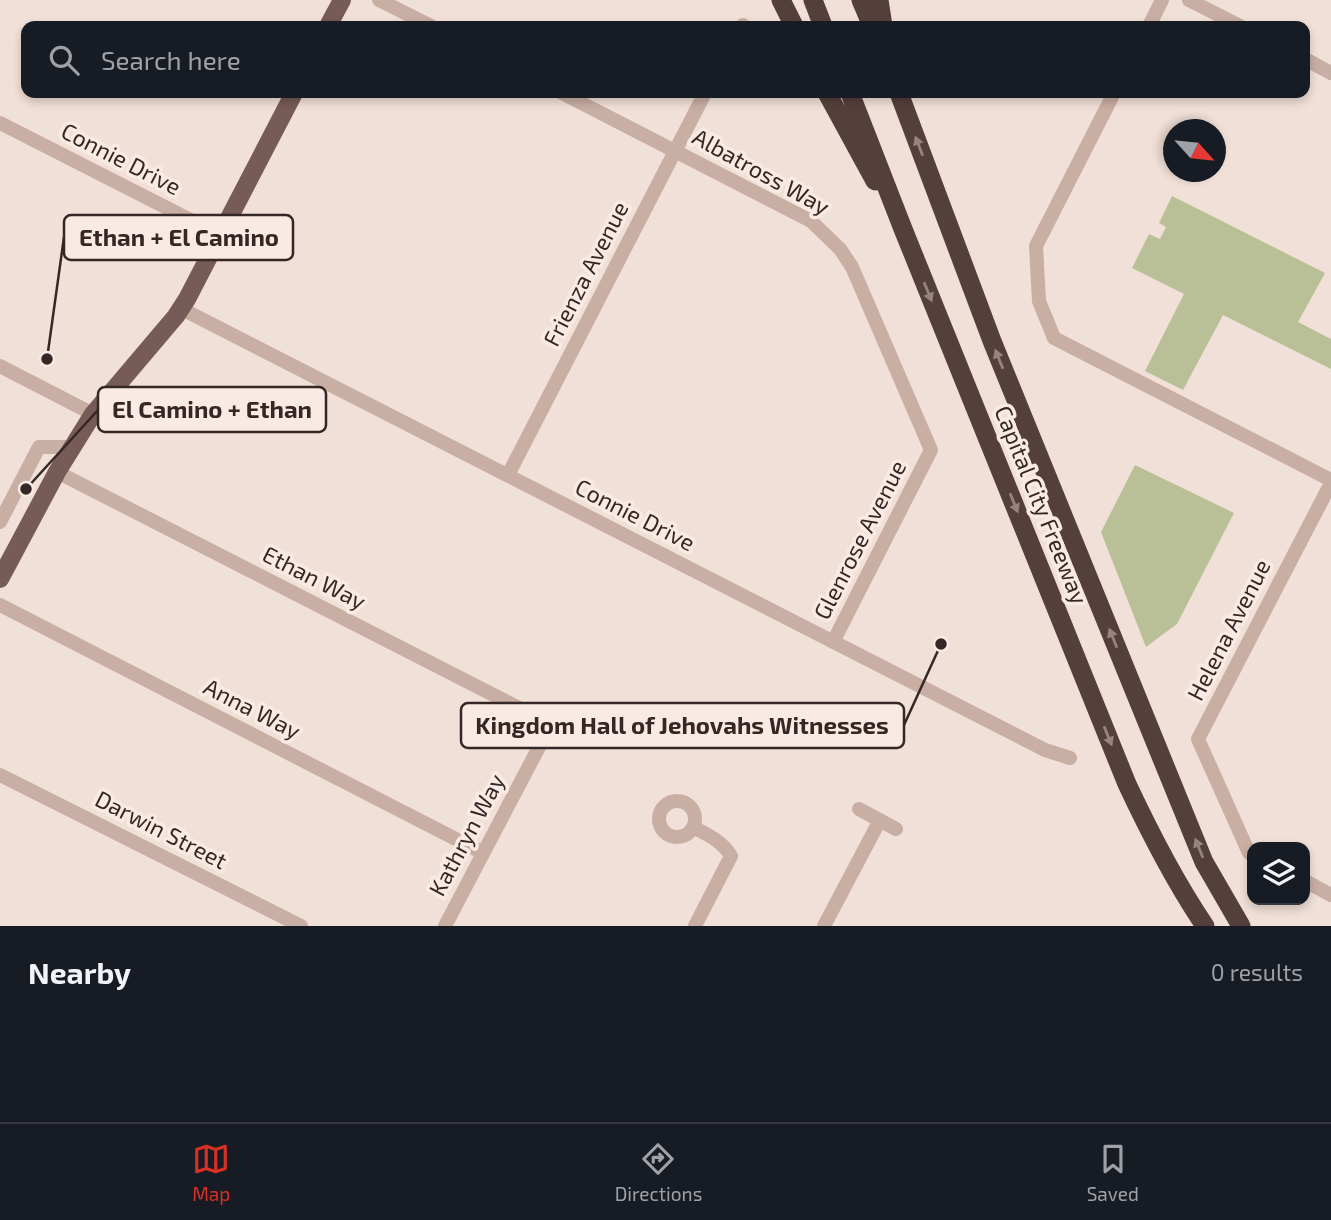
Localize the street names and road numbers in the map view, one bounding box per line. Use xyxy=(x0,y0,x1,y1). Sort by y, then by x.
street label: Connie Drive xyxy=(57,116,186,200)
street label: Albatross Way xyxy=(688,122,835,220)
street label: Frienza Avenue xyxy=(537,197,634,351)
street label: Capital City Freeway xyxy=(989,401,1094,608)
street label: Glenrose Avenue xyxy=(807,455,911,624)
street label: Connie Drive xyxy=(571,472,700,556)
street label: Ethan Way xyxy=(258,539,371,615)
street label: Helena Avenue xyxy=(1181,554,1276,705)
street label: Anna Way xyxy=(199,672,306,744)
street label: Kathryn Way xyxy=(422,769,510,900)
street label: Darwin Street xyxy=(91,784,232,874)

